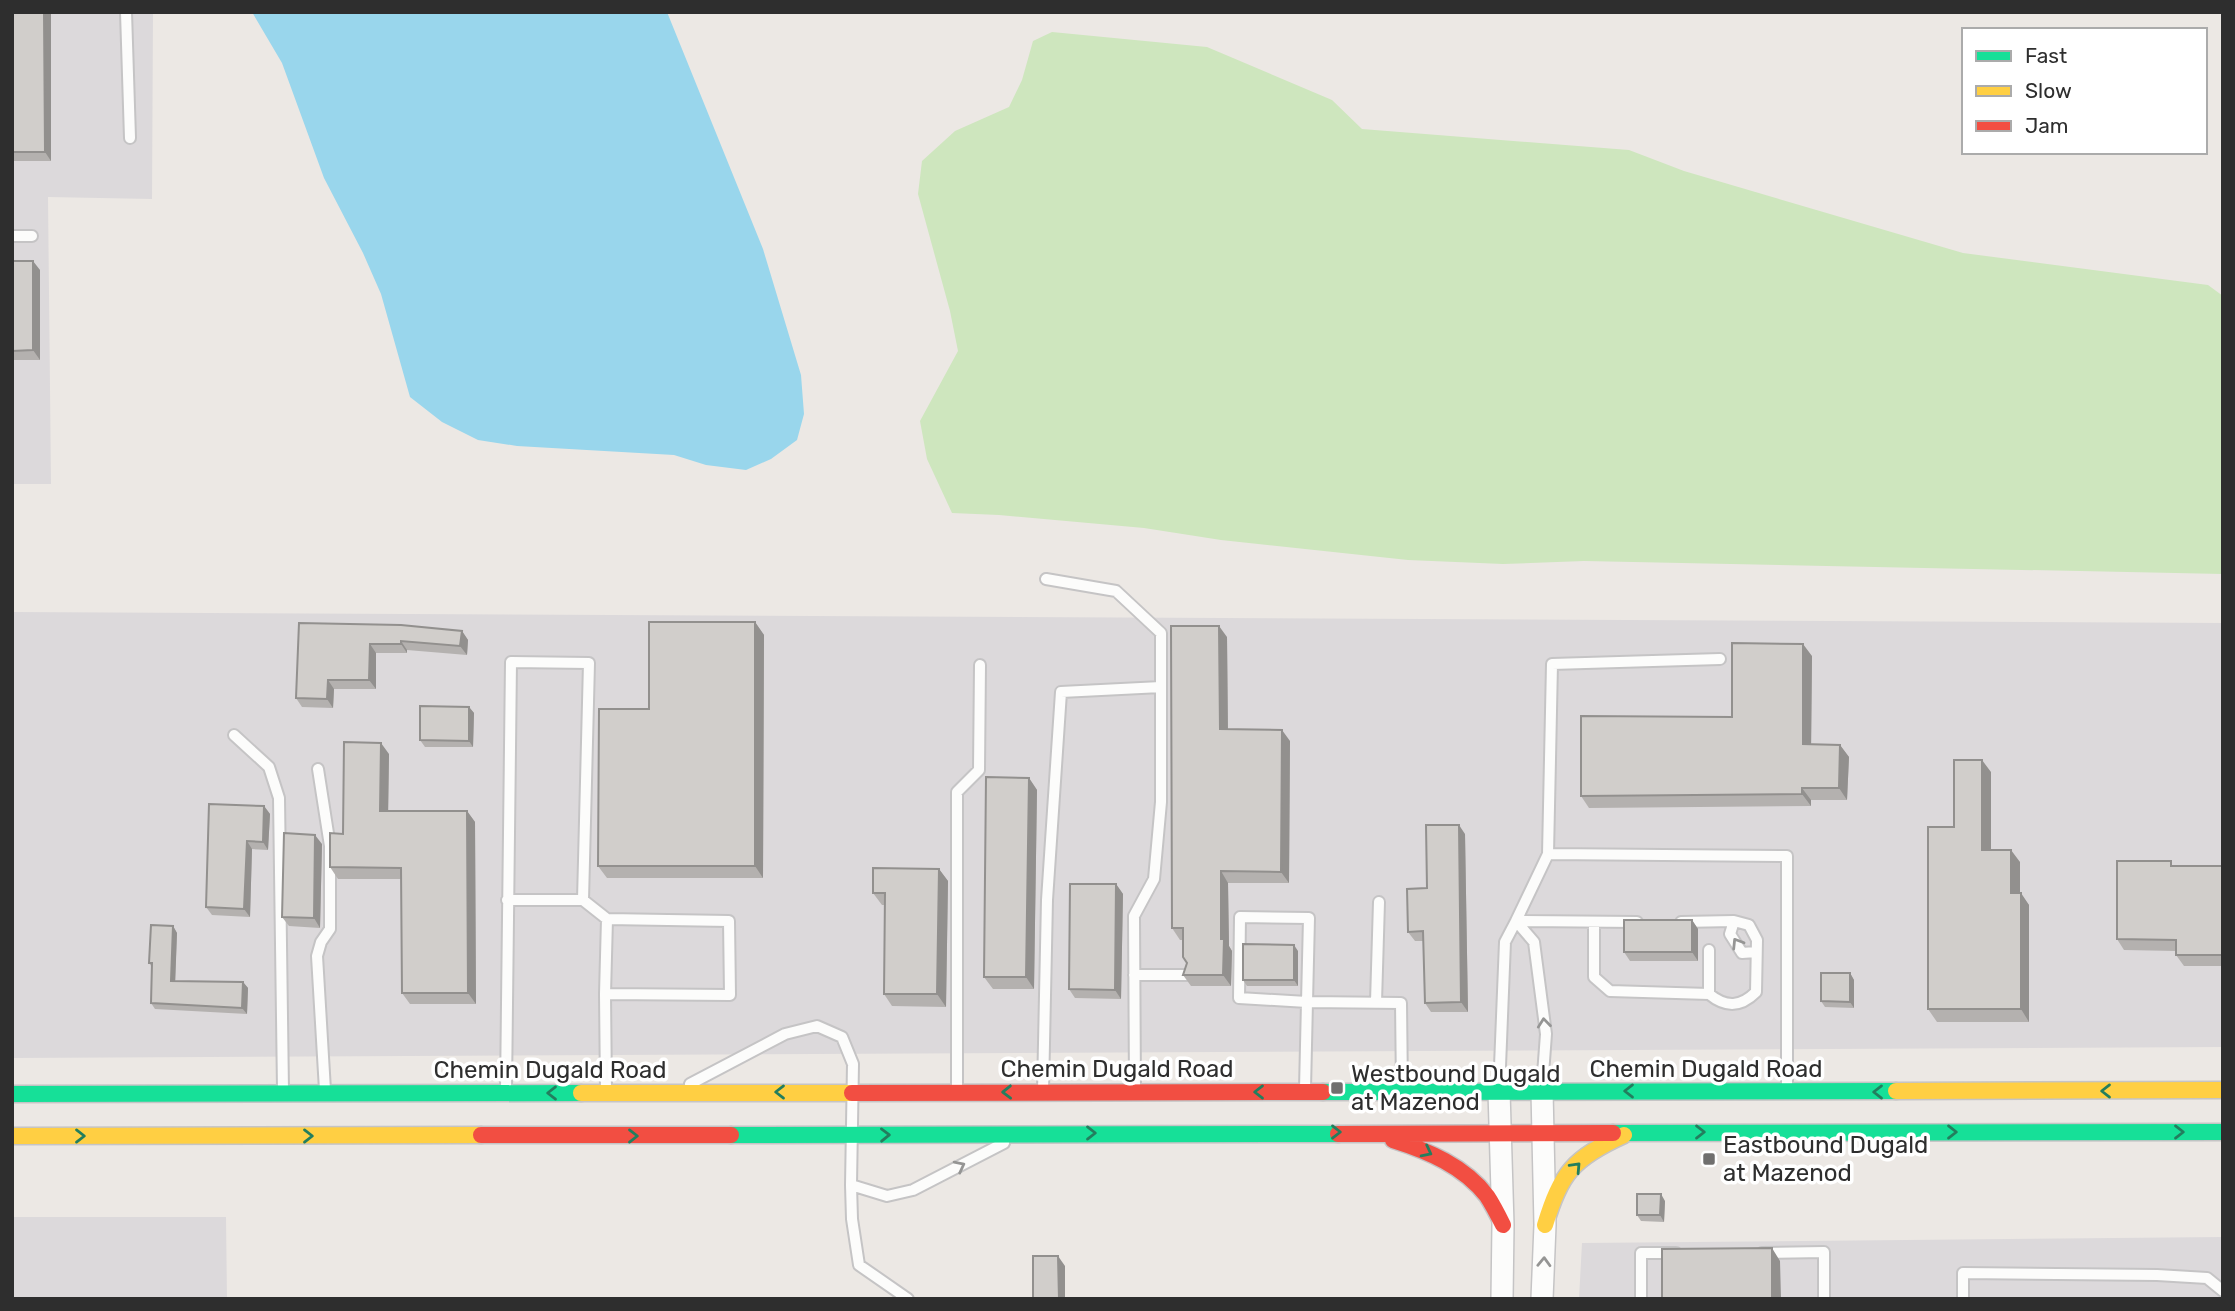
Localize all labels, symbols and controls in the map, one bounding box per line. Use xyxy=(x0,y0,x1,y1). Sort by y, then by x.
legend xyxy=(1962,28,2207,154)
text: Fast xyxy=(2025,43,2067,68)
text: Slow xyxy=(2025,78,2072,103)
text: Jam xyxy=(2025,113,2069,138)
one-way arrow xyxy=(1732,938,1745,951)
one-way arrow xyxy=(1537,1017,1552,1028)
street label: Chemin Dugald Road xyxy=(1000,1055,1234,1083)
street label: Chemin Dugald Road xyxy=(1589,1055,1823,1083)
street label: Chemin Dugald Road xyxy=(433,1056,667,1084)
place label: Westbound Dugald at Mazenod xyxy=(1351,1060,1561,1116)
marker: Westbound Dugald at Mazenod xyxy=(1329,1080,1345,1096)
one-way arrow xyxy=(1624,1083,1634,1099)
one-way arrow xyxy=(2100,1083,2111,1098)
one-way arrow xyxy=(774,1084,784,1100)
one-way arrow xyxy=(1001,1084,1012,1100)
one-way arrow xyxy=(1253,1084,1264,1099)
one-way arrow xyxy=(1872,1084,1883,1100)
one-way arrow xyxy=(546,1085,557,1101)
one-way arrow xyxy=(1331,1124,1342,1140)
one-way arrow xyxy=(1695,1124,1706,1140)
one-way arrow xyxy=(1947,1124,1958,1140)
one-way arrow xyxy=(2175,1124,2185,1140)
one-way arrow xyxy=(1085,1126,1096,1141)
one-way arrow xyxy=(881,1127,891,1143)
one-way arrow xyxy=(76,1128,86,1144)
one-way arrow xyxy=(303,1128,314,1144)
one-way arrow xyxy=(629,1128,639,1144)
place label: Eastbound Dugald at Mazenod xyxy=(1723,1131,1928,1187)
one-way arrow xyxy=(1420,1144,1432,1158)
marker: Eastbound Dugald at Mazenod xyxy=(1701,1151,1717,1167)
one-way arrow xyxy=(953,1161,965,1174)
one-way arrow xyxy=(1567,1162,1580,1175)
one-way arrow xyxy=(1536,1256,1551,1267)

